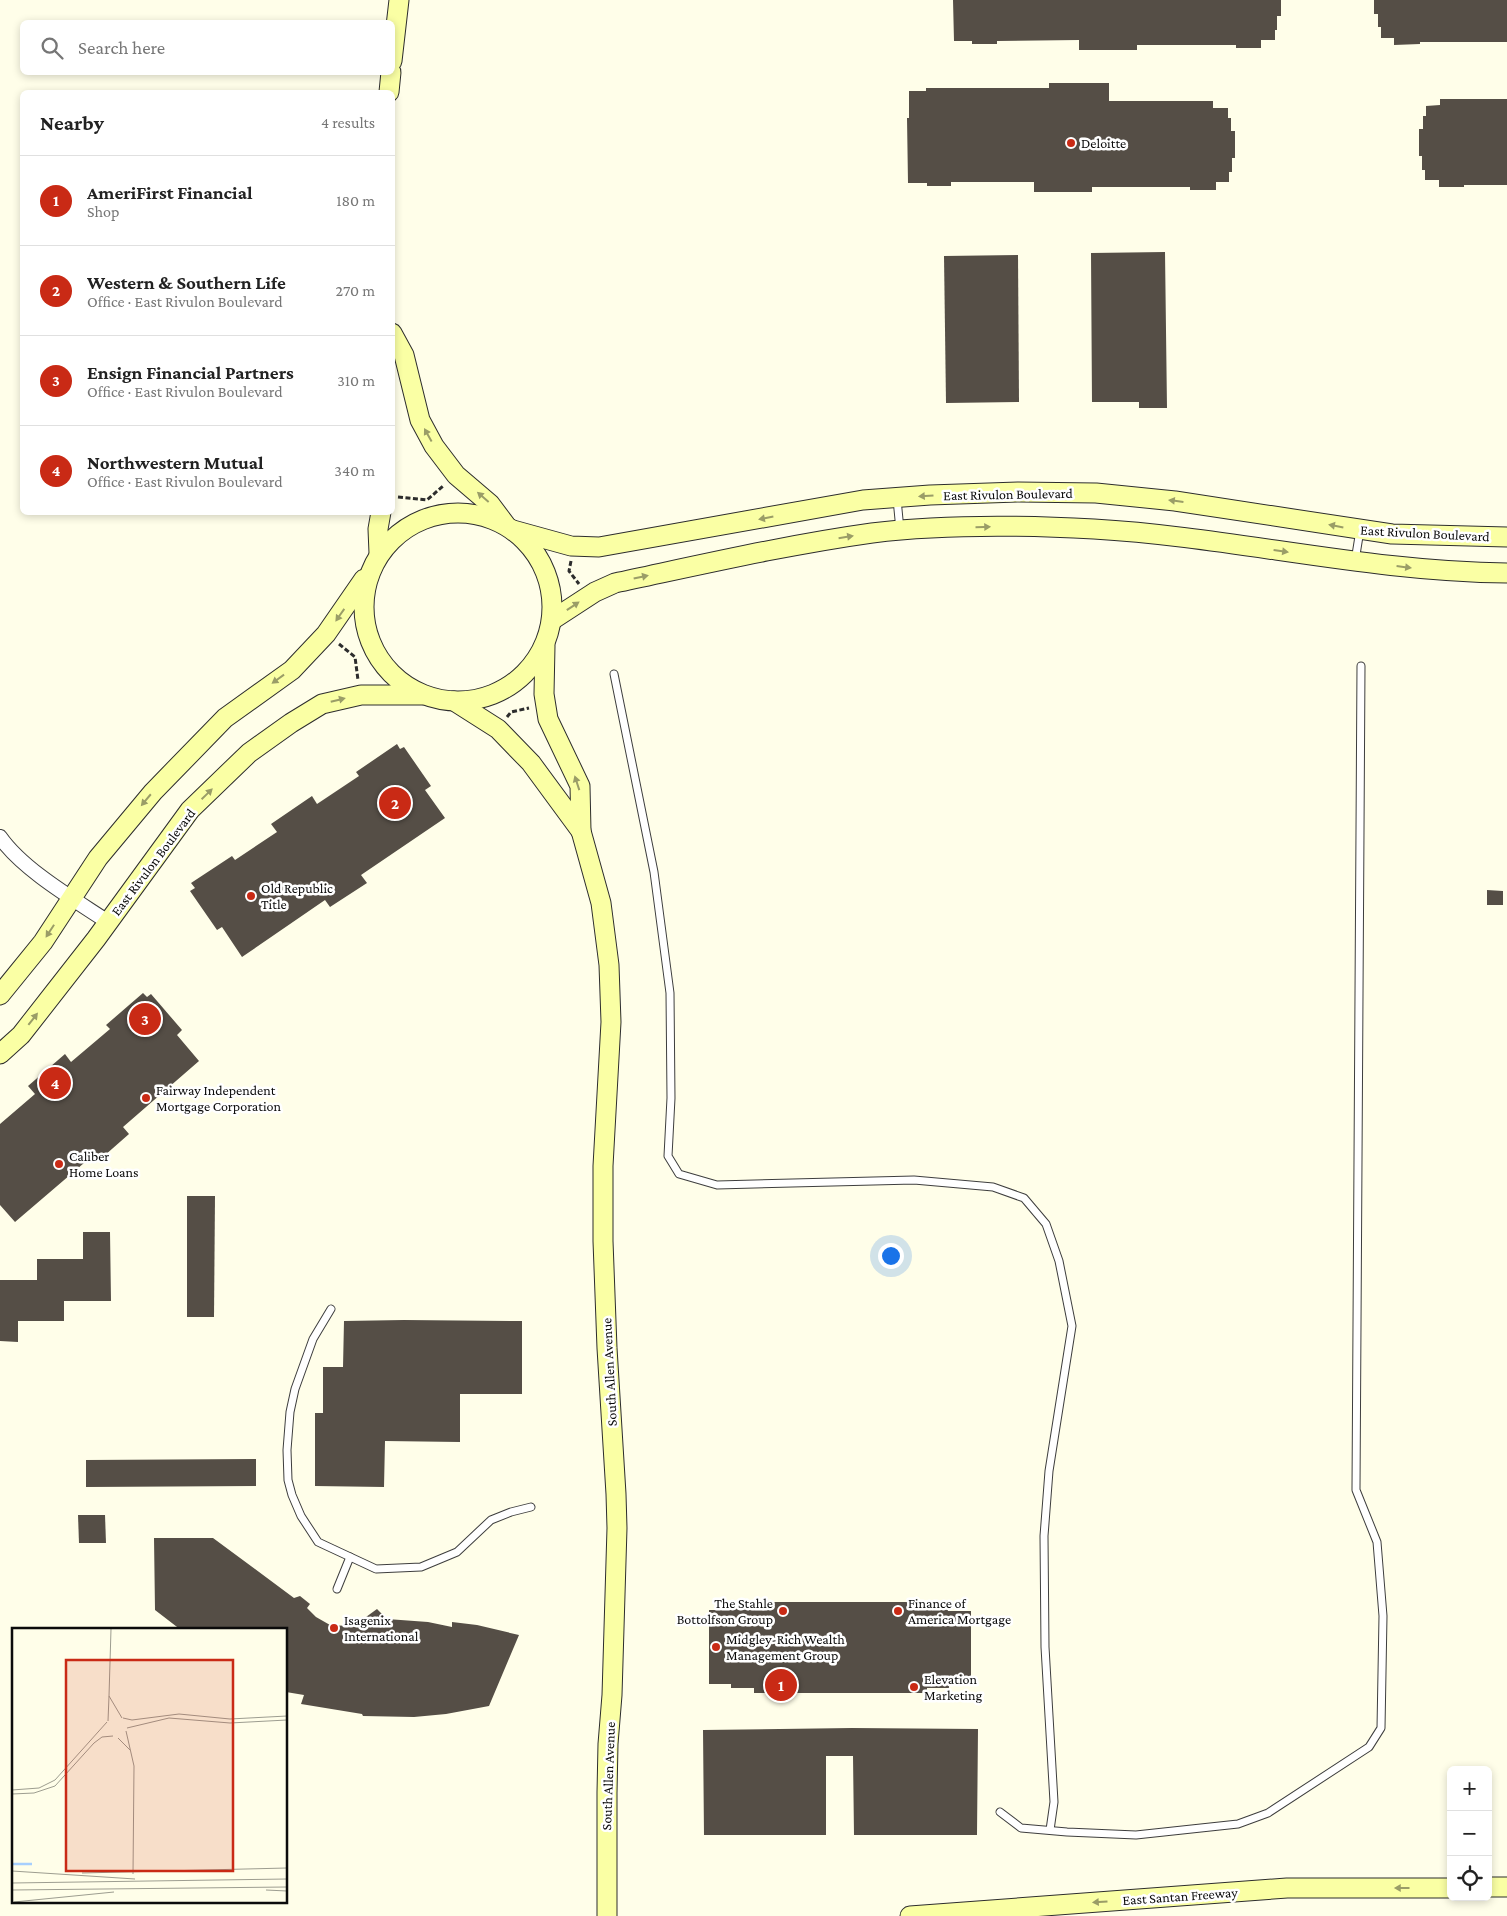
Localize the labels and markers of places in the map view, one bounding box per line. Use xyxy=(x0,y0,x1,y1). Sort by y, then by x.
place label: Deloitte xyxy=(1081,135,1126,151)
marker: Deloitte xyxy=(1065,137,1077,149)
pin: 2 xyxy=(379,784,411,822)
place label: Old Republic Title xyxy=(261,880,333,912)
marker: Old Republic Title xyxy=(245,890,257,902)
pin: 3 xyxy=(129,1000,161,1038)
pin: 4 xyxy=(39,1064,71,1102)
place label: Fairway Independent Mortgage Corporation xyxy=(156,1082,282,1114)
marker: Fairway Independent Mortgage Corporation xyxy=(140,1092,152,1104)
place label: Caliber Home Loans xyxy=(69,1148,139,1180)
marker: Caliber Home Loans xyxy=(53,1158,65,1170)
place label: The Stahle Bottolfson Group xyxy=(677,1595,773,1627)
place label: Finance of America Mortgage xyxy=(908,1595,1011,1627)
marker: The Stahle Bottolfson Group xyxy=(777,1605,789,1617)
marker: Finance of America Mortgage xyxy=(892,1605,904,1617)
place label: Isagenix International xyxy=(344,1612,419,1644)
marker: Isagenix International xyxy=(328,1622,340,1634)
place label: Midgley-Rich Wealth Management Group xyxy=(726,1631,845,1663)
marker: Midgley-Rich Wealth Management Group xyxy=(710,1641,722,1653)
pin: 1 xyxy=(765,1666,797,1704)
place label: Elevation Marketing xyxy=(924,1671,983,1703)
marker: Elevation Marketing xyxy=(908,1681,920,1693)

